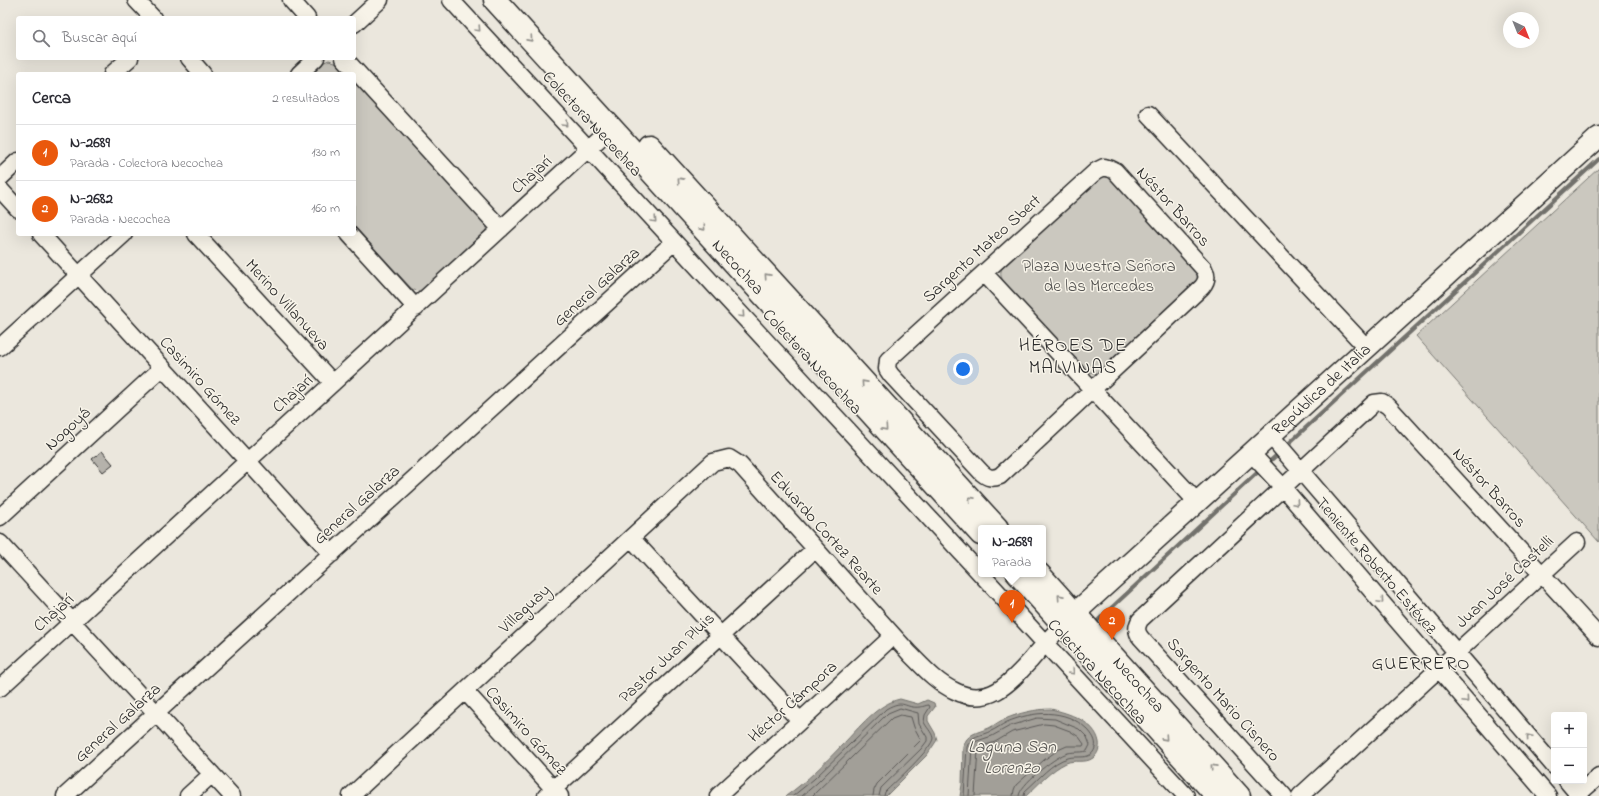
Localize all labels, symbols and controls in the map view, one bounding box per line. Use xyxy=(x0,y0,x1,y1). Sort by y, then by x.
north arrow xyxy=(1503,12,1539,48)
search box xyxy=(16,16,356,60)
one-way arrow xyxy=(473,24,481,32)
icon: search xyxy=(30,27,52,49)
text: Buscar aquí xyxy=(62,27,137,49)
one-way arrow xyxy=(526,34,533,42)
street label: Colectora Necochea xyxy=(536,65,648,183)
text: Cerca xyxy=(32,86,71,111)
text: 2 resultados xyxy=(272,89,340,108)
one-way arrow xyxy=(561,119,569,127)
text: N-2689 xyxy=(70,132,110,154)
text: 1 xyxy=(43,143,47,162)
text: 130 m xyxy=(312,143,340,162)
street label: Chajarí xyxy=(506,150,558,200)
text: Parada · Colectora Necochea xyxy=(70,154,223,173)
street label: Néstor Barros xyxy=(1130,161,1216,253)
one-way arrow xyxy=(677,177,684,185)
text: N-2682 xyxy=(70,188,113,210)
street label: Sargento Mateo Sbert xyxy=(917,189,1048,311)
text: 2 xyxy=(42,199,48,218)
text: 160 m xyxy=(311,199,340,218)
text: Parada · Necochea xyxy=(70,210,170,229)
one-way arrow xyxy=(649,215,657,223)
one-way arrow xyxy=(698,224,705,231)
street label: Necochea xyxy=(706,233,770,301)
street label: General Galarza xyxy=(548,241,646,333)
street label: Merino Villanueva xyxy=(239,254,335,356)
park label: Plaza Nuestra Señora de las Mercedes xyxy=(1022,254,1176,299)
one-way arrow xyxy=(764,273,772,281)
street label: Colectora Necochea xyxy=(756,303,868,421)
one-way arrow xyxy=(738,310,745,318)
street label: Casimiro Gómez xyxy=(153,331,247,432)
district label: HÉROES DE MALVINAS xyxy=(1019,333,1127,382)
street label: República de Italia xyxy=(1266,337,1377,441)
your location xyxy=(953,359,973,379)
street label: Chajarí xyxy=(267,369,319,419)
one-way arrow xyxy=(862,380,869,387)
street label: Nogoyá xyxy=(39,401,98,458)
one-way arrow xyxy=(880,423,887,431)
street label: Néstor Barros xyxy=(1446,442,1532,534)
street label: General Galarza xyxy=(308,459,406,551)
street label: Eduardo Cortez Rearte xyxy=(763,465,889,601)
street label: Teniente Roberto Estévez xyxy=(1309,492,1443,641)
one-way arrow xyxy=(968,496,976,504)
one-way arrow xyxy=(1292,498,1299,505)
popup xyxy=(978,525,1046,577)
street label: Juan José Castelli xyxy=(1450,530,1560,634)
text: N-2689 xyxy=(992,531,1032,553)
text: Parada xyxy=(992,553,1031,572)
street label: Villaguay xyxy=(493,578,558,642)
street label: Chajarí xyxy=(28,588,80,638)
pin: 1 xyxy=(999,590,1025,623)
one-way arrow xyxy=(1058,594,1065,602)
one-way arrow xyxy=(1376,597,1383,604)
street label: Pastor Juan Pluis xyxy=(613,607,721,709)
pin: 2 xyxy=(1099,607,1125,640)
street label: Colectora Necochea xyxy=(1043,615,1151,729)
street label: Sargento Mario Cisnero xyxy=(1159,632,1286,769)
district label: GUERRERO xyxy=(1371,651,1471,678)
street label: Necochea xyxy=(1109,653,1169,717)
street label: Héctor Cámpora xyxy=(743,655,843,749)
one-way arrow xyxy=(1068,667,1075,675)
street label: General Galarza xyxy=(69,677,167,769)
street label: Casimiro Gómez xyxy=(479,681,573,782)
one-way arrow xyxy=(1461,695,1468,703)
map controls xyxy=(1551,712,1587,784)
button: + xyxy=(1551,712,1587,748)
one-way arrow xyxy=(1161,734,1168,741)
one-way arrow xyxy=(1526,734,1533,741)
water label: Laguna San Lorenzo xyxy=(968,735,1057,782)
button: − xyxy=(1551,748,1587,784)
one-way arrow xyxy=(1210,764,1217,772)

